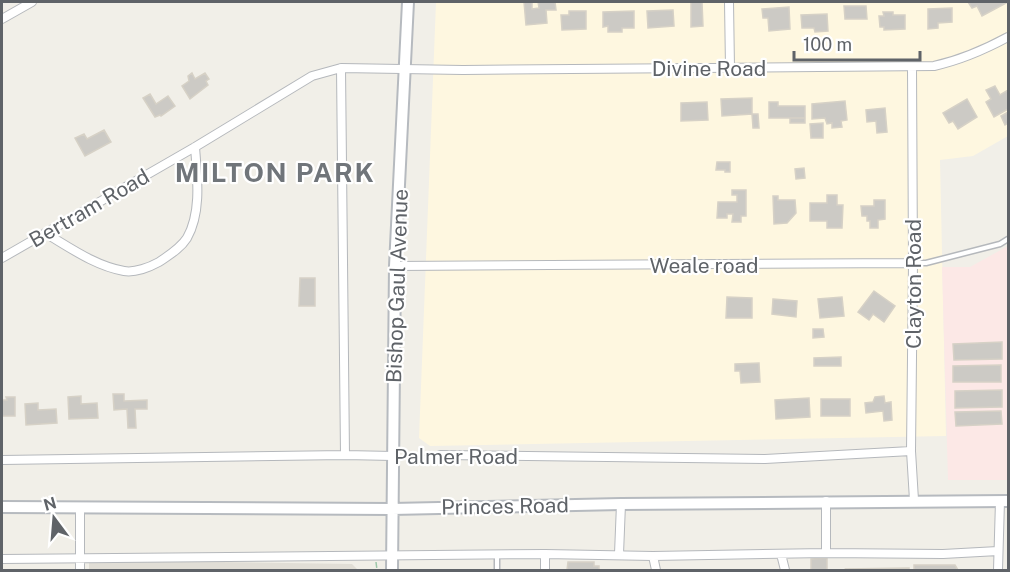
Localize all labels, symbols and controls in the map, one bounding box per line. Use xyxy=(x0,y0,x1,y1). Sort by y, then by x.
scale bar xyxy=(794,24,920,62)
text: 100 m xyxy=(803,34,852,55)
street label: Divine Road xyxy=(652,56,766,81)
district label: MILTON PARK xyxy=(175,156,375,188)
street label: Bertram Road xyxy=(24,164,154,252)
street label: Bishop Gaul Avenue xyxy=(381,188,413,384)
street label: Clayton Road xyxy=(901,219,926,349)
street label: Weale road xyxy=(649,253,759,278)
street label: Palmer Road xyxy=(394,444,518,469)
north arrow xyxy=(24,488,84,548)
street label: Princes Road xyxy=(441,492,569,520)
text: N xyxy=(41,493,59,515)

